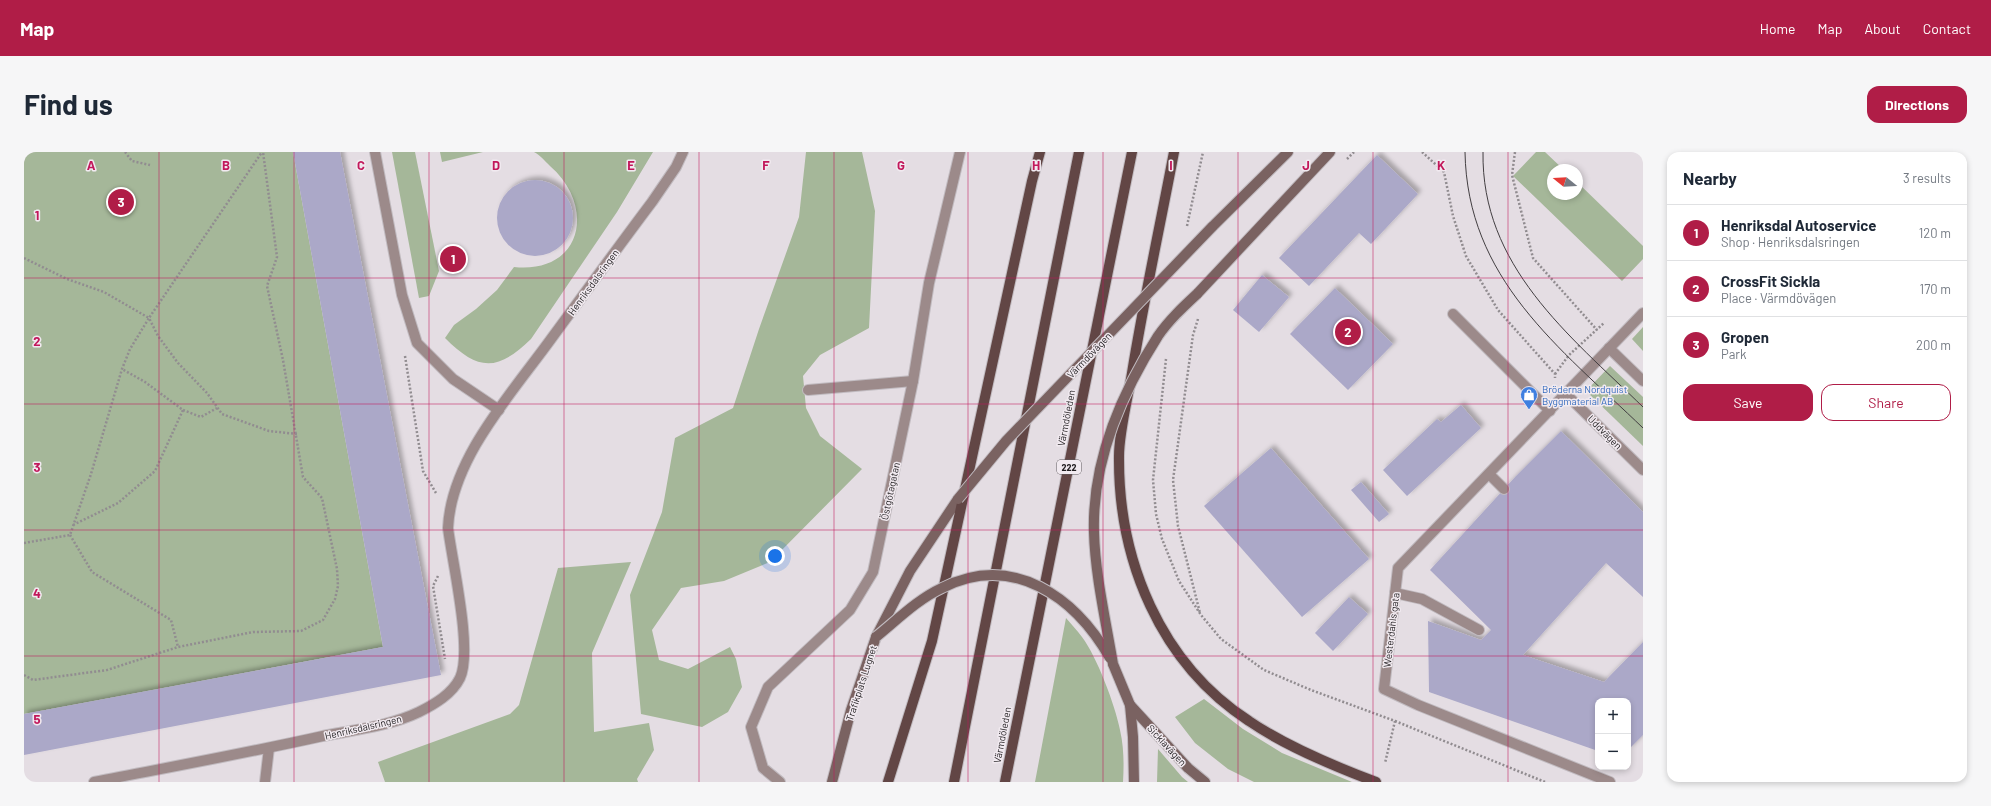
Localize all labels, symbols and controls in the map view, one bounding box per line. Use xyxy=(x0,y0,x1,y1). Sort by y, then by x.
text: Map xyxy=(20,17,54,40)
text: Home xyxy=(1760,20,1796,37)
text: Map xyxy=(1818,20,1842,37)
text: About xyxy=(1864,20,1901,37)
text: Contact xyxy=(1923,20,1971,37)
button: Directions xyxy=(1867,86,1967,123)
text: Find us xyxy=(24,87,113,121)
text: A xyxy=(87,157,96,173)
text: B xyxy=(222,157,230,173)
text: C xyxy=(357,157,365,173)
text: D xyxy=(492,157,500,173)
text: E xyxy=(627,157,635,173)
text: F xyxy=(762,157,770,173)
text: G xyxy=(897,157,905,173)
text: H xyxy=(1032,157,1040,173)
text: I xyxy=(1169,157,1173,173)
text: J xyxy=(1302,157,1310,173)
text: K xyxy=(1437,157,1445,173)
north arrow xyxy=(1547,164,1583,200)
text: Nearby xyxy=(1683,168,1737,188)
text: 3 results xyxy=(1903,170,1951,186)
pin: 3 xyxy=(108,187,134,217)
text: 1 xyxy=(35,207,39,223)
text: Henriksdal Autoservice xyxy=(1721,216,1876,234)
text: 1 xyxy=(1694,225,1698,241)
text: 120 m xyxy=(1919,225,1951,241)
text: Shop · Henriksdalsringen xyxy=(1721,234,1860,250)
pin: 1 xyxy=(440,244,466,274)
street label: Henriksdalsringen xyxy=(565,247,621,317)
text: CrossFit Sickla xyxy=(1721,272,1820,290)
text: 2 xyxy=(1692,281,1700,297)
text: 170 m xyxy=(1920,281,1951,297)
text: Place · Värmdövägen xyxy=(1721,290,1836,306)
pin: 2 xyxy=(1335,317,1361,347)
text: Gropen xyxy=(1721,328,1769,346)
street label: Värmdövägen xyxy=(1064,330,1114,380)
text: 2 xyxy=(33,333,41,349)
text: 3 xyxy=(1692,337,1700,353)
text: 200 m xyxy=(1916,337,1951,353)
text: Park xyxy=(1721,346,1747,362)
place label: Bröderna Nordquist Byggmaterial AB xyxy=(1542,383,1628,407)
button: Save xyxy=(1683,384,1813,421)
button: Share xyxy=(1821,384,1951,421)
shop icon: Bröderna Nordquist Byggmaterial AB xyxy=(1519,385,1539,410)
street label: Värmdöleden xyxy=(1055,389,1077,447)
street label: Uddvägen xyxy=(1585,412,1625,452)
text: 3 xyxy=(33,459,41,475)
road number: 222 xyxy=(1057,460,1081,474)
street label: Östgötagatan xyxy=(878,461,902,521)
your location xyxy=(765,546,785,566)
text: 4 xyxy=(33,585,41,601)
street label: Westerdahls gata xyxy=(1380,592,1402,668)
street label: Trafikplats Lugnet xyxy=(843,643,879,722)
map controls xyxy=(1595,698,1631,770)
button: + xyxy=(1595,698,1631,734)
street label: Värmdöleden xyxy=(991,706,1013,764)
text: 5 xyxy=(33,711,41,727)
street label: Henriksdalsringen xyxy=(323,712,403,742)
street label: Sicklavägen xyxy=(1145,722,1189,768)
button: − xyxy=(1595,734,1631,770)

